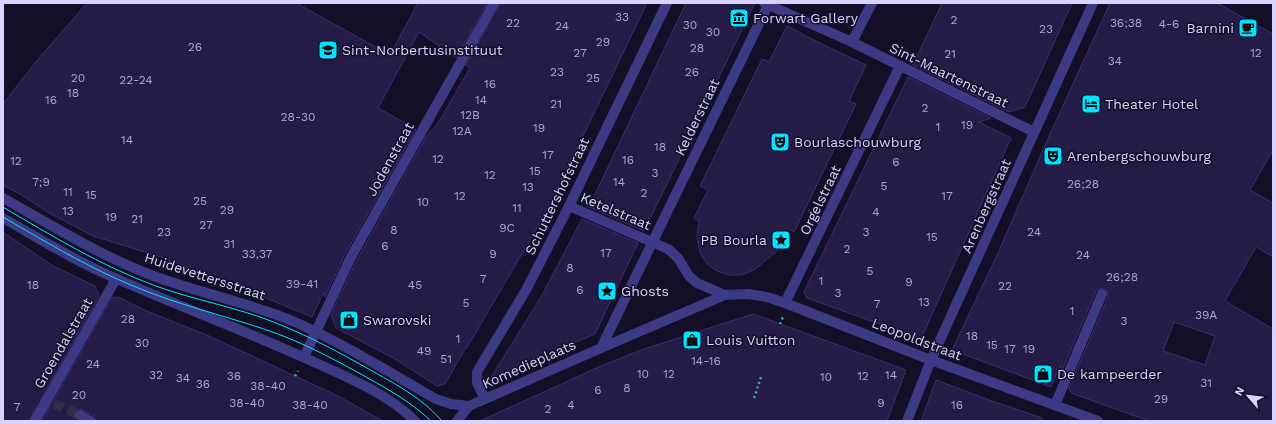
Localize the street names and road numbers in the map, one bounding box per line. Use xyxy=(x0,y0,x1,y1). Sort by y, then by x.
street label: Sint-Maartenstraat xyxy=(887,39,1011,111)
street label: Kelderstraat xyxy=(672,76,723,158)
street label: Jodenstraat xyxy=(363,119,417,199)
street label: Schuttershofstraat xyxy=(522,135,592,257)
street label: Arenbergstraat xyxy=(958,156,1014,256)
street label: Orgelstraat xyxy=(796,162,844,238)
street label: Ketelstraat xyxy=(578,189,654,233)
street label: Huidevettersstraat xyxy=(142,249,268,303)
street label: Groendalstraat xyxy=(31,295,95,391)
street label: Leopoldstraat xyxy=(870,314,964,364)
street label: Komedieplaats xyxy=(480,336,578,392)

